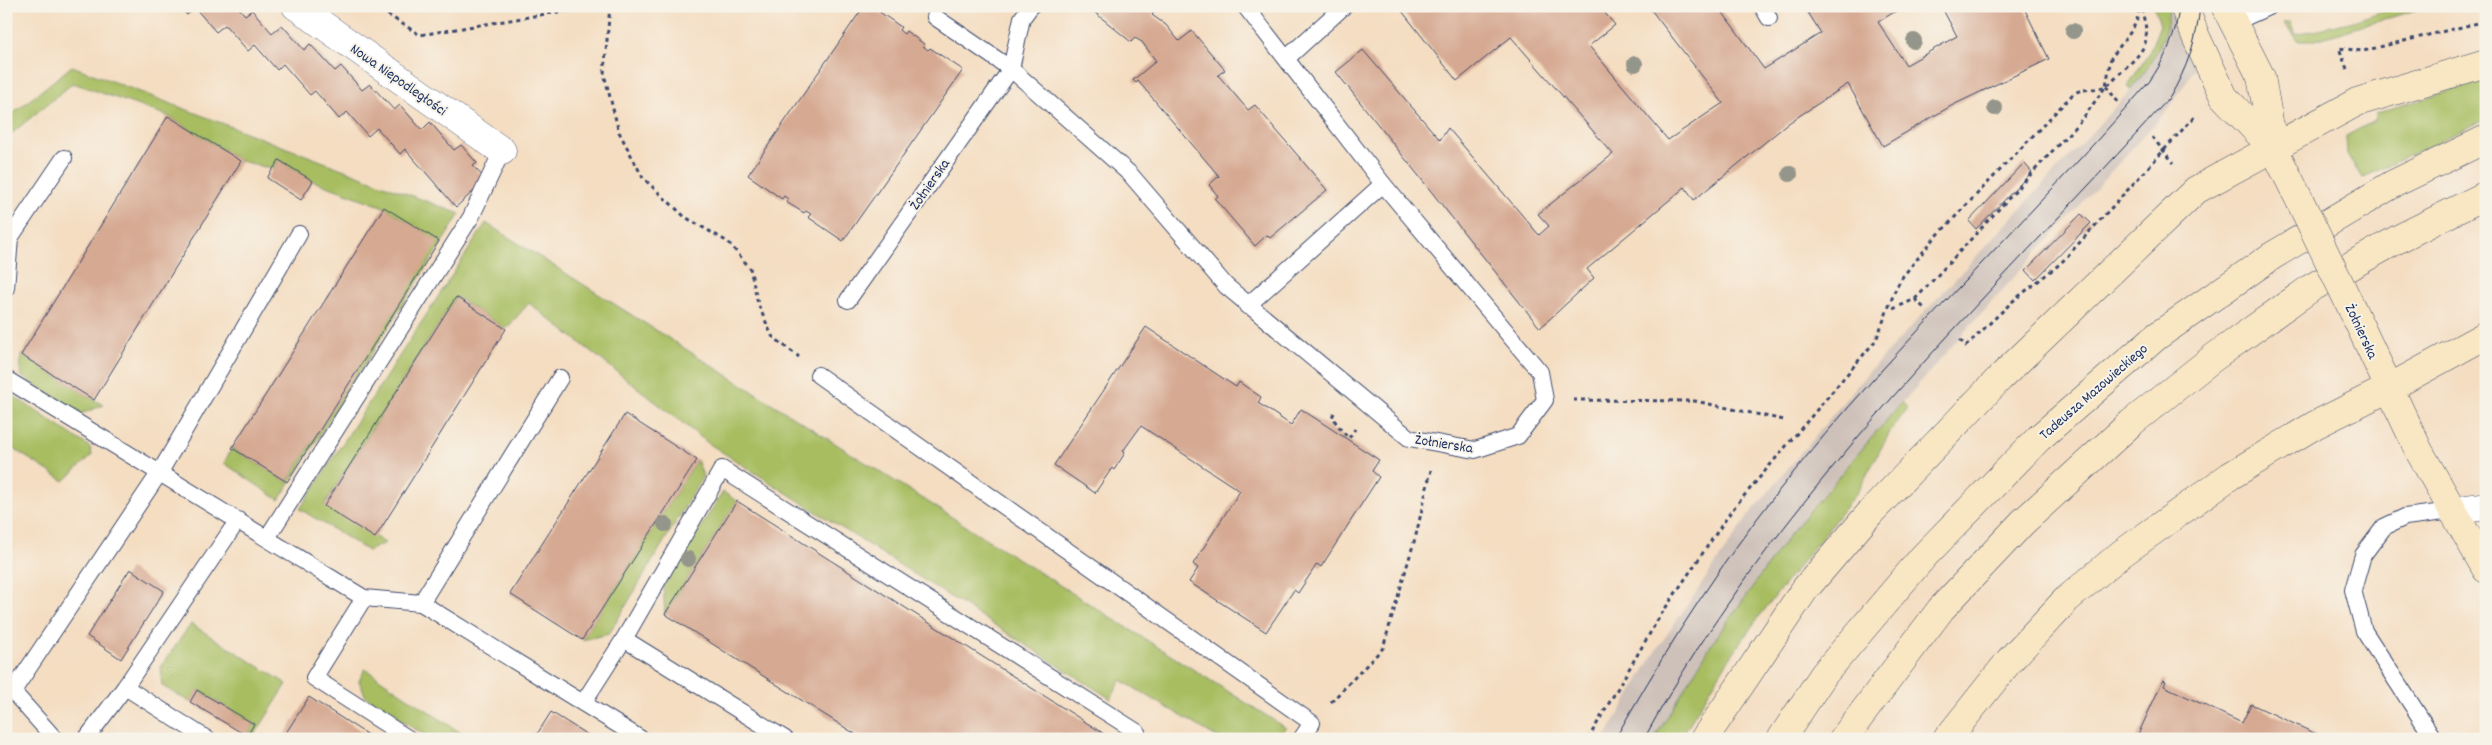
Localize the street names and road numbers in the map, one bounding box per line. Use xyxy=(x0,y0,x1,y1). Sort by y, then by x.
street label: Nowa Niepodległości xyxy=(345,39,451,123)
street label: Żołnierska xyxy=(905,154,957,215)
street label: Żołnierska xyxy=(2338,301,2383,364)
street label: Tadeusza Mazowieckiego xyxy=(2035,339,2154,446)
street label: Żołnierska xyxy=(1413,430,1475,461)

